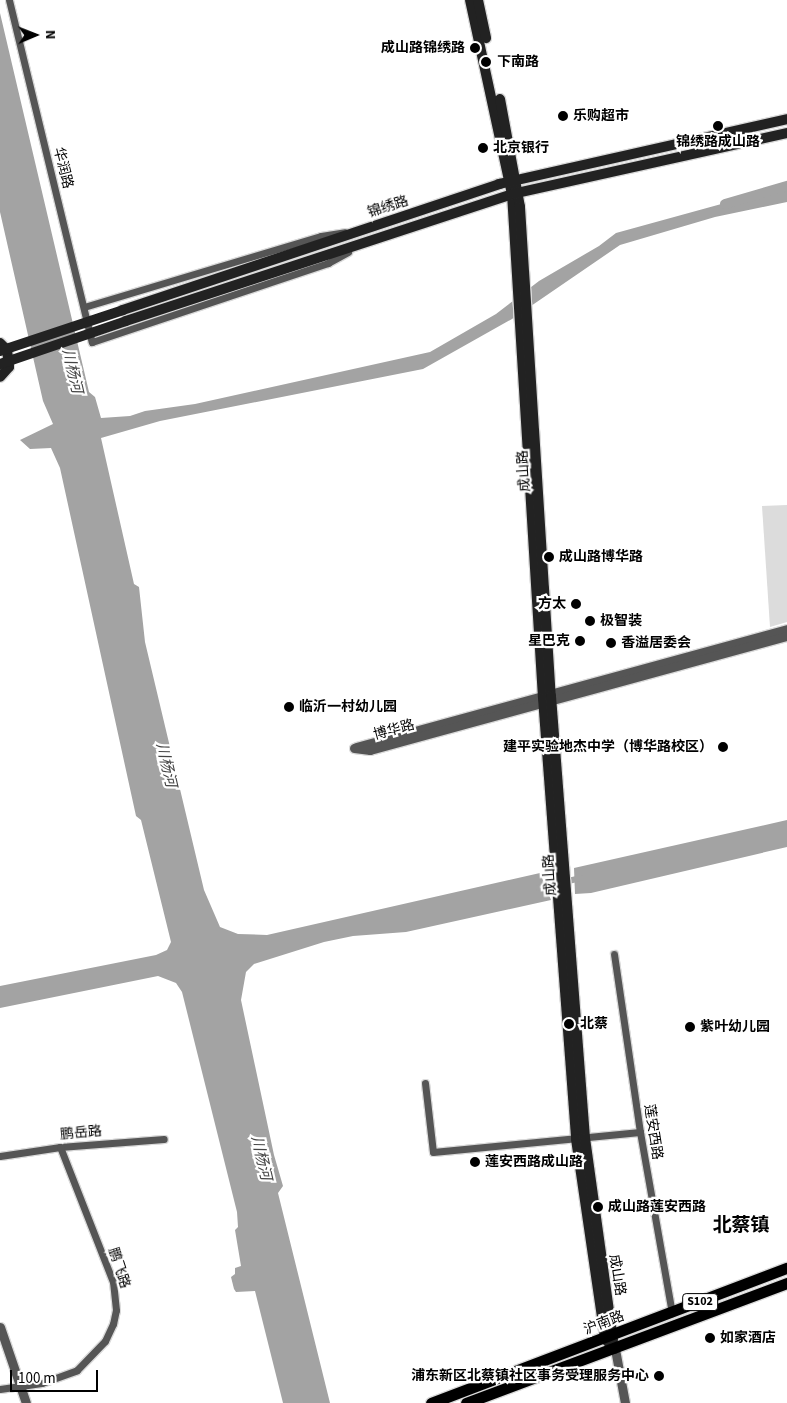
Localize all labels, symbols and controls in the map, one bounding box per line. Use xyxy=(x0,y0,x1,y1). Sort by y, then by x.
north arrow xyxy=(10,10,60,60)
text: N xyxy=(40,30,60,40)
place label: 成山路锦绣路 xyxy=(381,40,465,56)
marker: 成山路锦绣路 xyxy=(469,42,481,54)
place label: 下南路 xyxy=(497,54,539,70)
marker: 下南路 xyxy=(479,55,493,69)
place label: 乐购超市 xyxy=(573,108,629,124)
marker: 乐购超市 xyxy=(557,110,569,122)
marker: 锦绣路成山路 xyxy=(712,120,724,132)
place label: 锦绣路成山路 xyxy=(676,134,760,150)
place label: 北京银行 xyxy=(493,140,549,156)
marker: 北京银行 xyxy=(477,142,489,154)
street label: 华润路 xyxy=(50,146,76,190)
street label: 锦绣路 xyxy=(365,193,411,221)
water label: 川杨河 xyxy=(58,347,86,395)
street label: 成山路 xyxy=(514,449,534,493)
place label: 成山路博华路 xyxy=(559,549,643,565)
marker: 成山路博华路 xyxy=(543,551,555,563)
place label: 方太 xyxy=(538,596,566,612)
marker: 方太 xyxy=(570,598,582,610)
place label: 极智装 xyxy=(600,613,642,629)
marker: 极智装 xyxy=(584,615,596,627)
place label: 星巴克 xyxy=(528,633,570,649)
marker: 星巴克 xyxy=(574,635,586,647)
place label: 香溢居委会 xyxy=(621,635,691,651)
marker: 香溢居委会 xyxy=(605,637,617,649)
place label: 临沂一村幼儿园 xyxy=(299,699,397,715)
marker: 临沂一村幼儿园 xyxy=(283,701,295,713)
street label: 博华路 xyxy=(372,716,416,744)
place label: 建平实验地杰中学（博华路校区） xyxy=(503,739,713,755)
water label: 川杨河 xyxy=(152,741,180,789)
marker: 建平实验地杰中学（博华路校区） xyxy=(717,741,729,753)
street label: 成山路 xyxy=(540,853,560,897)
place label: 北蔡 xyxy=(580,1016,608,1032)
marker: 北蔡 xyxy=(562,1017,576,1031)
place label: 紫叶幼儿园 xyxy=(700,1019,770,1035)
marker: 紫叶幼儿园 xyxy=(684,1021,696,1033)
street label: 莲安西路 xyxy=(640,1103,666,1161)
street label: 鹏岳路 xyxy=(59,1123,103,1143)
water label: 川杨河 xyxy=(247,1134,275,1182)
place label: 莲安西路成山路 xyxy=(485,1154,583,1170)
marker: 莲安西路成山路 xyxy=(469,1156,481,1168)
place label: 成山路莲安西路 xyxy=(608,1199,706,1215)
marker: 成山路莲安西路 xyxy=(592,1201,604,1213)
district label: 北蔡镇 xyxy=(713,1215,769,1237)
street label: 鹏飞路 xyxy=(105,1245,133,1291)
street label: 成山路 xyxy=(605,1253,629,1297)
road number: S102 xyxy=(681,1292,719,1311)
street label: 沪南路 xyxy=(581,1308,627,1338)
place label: 如家酒店 xyxy=(720,1330,776,1346)
marker: 如家酒店 xyxy=(704,1332,716,1344)
scale bar xyxy=(12,1360,100,1392)
text: 100 m xyxy=(18,1368,56,1389)
place label: 浦东新区北蔡镇社区事务受理服务中心 xyxy=(411,1368,649,1384)
marker: 浦东新区北蔡镇社区事务受理服务中心 xyxy=(653,1370,665,1382)

